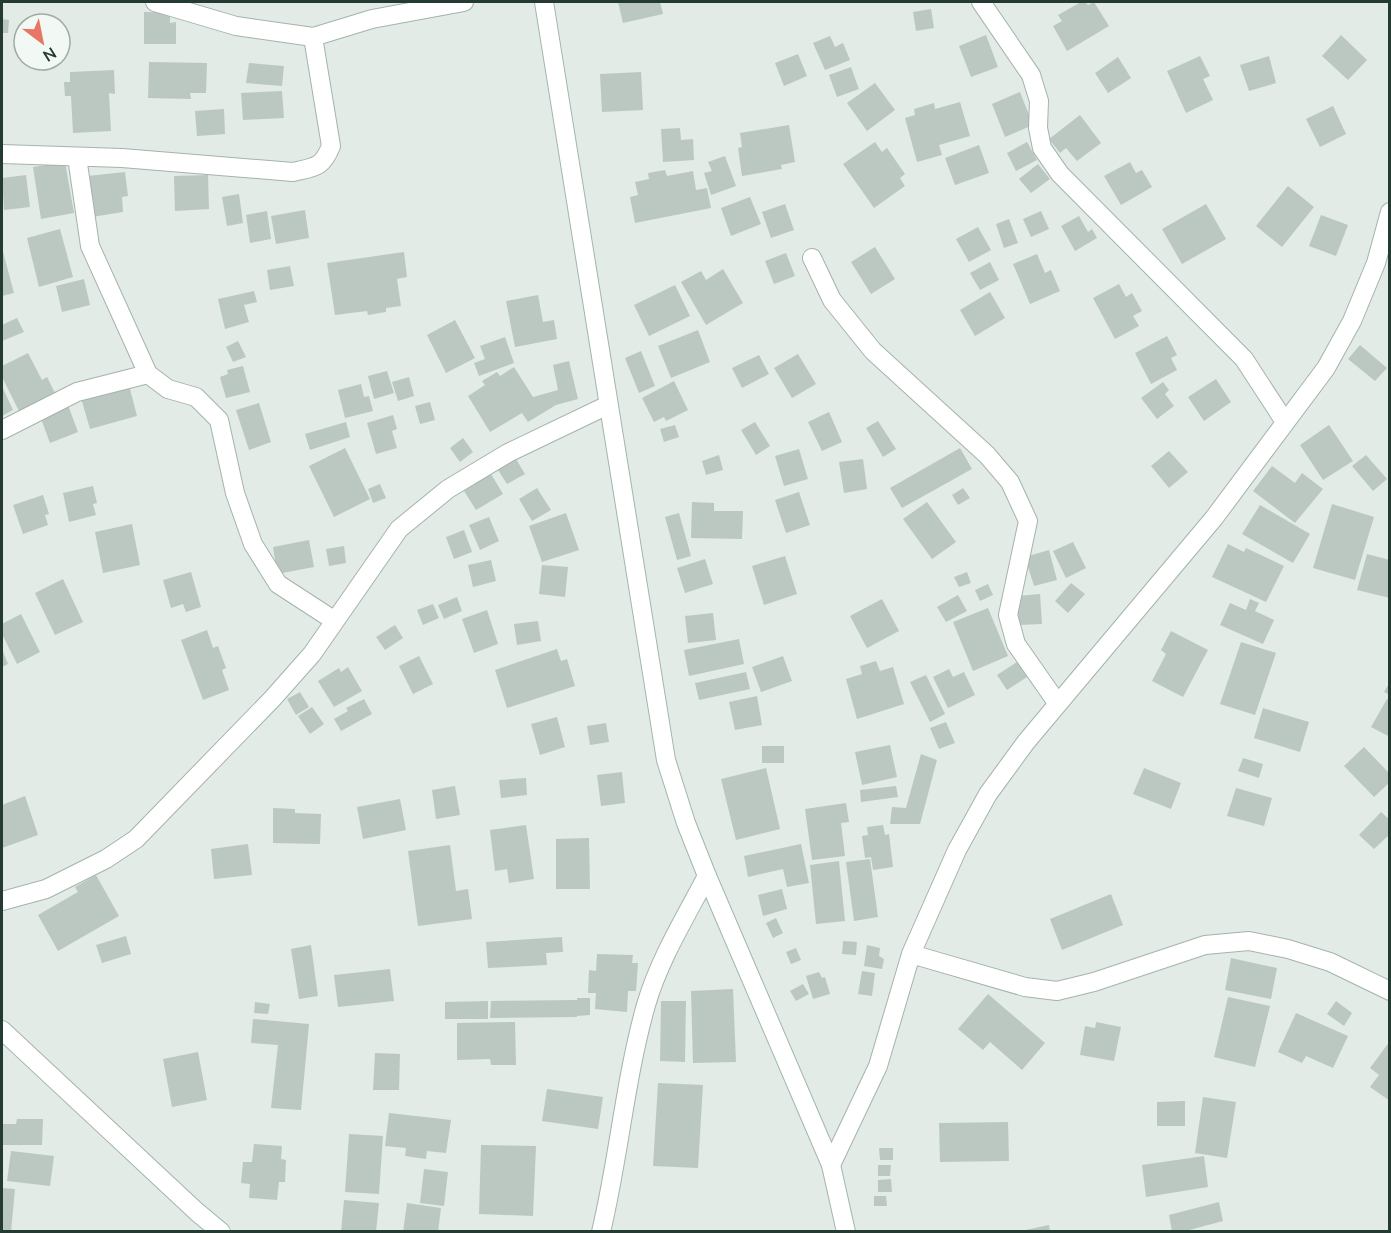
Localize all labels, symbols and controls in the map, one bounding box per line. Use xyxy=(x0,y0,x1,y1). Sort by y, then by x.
north arrow xyxy=(12,12,72,72)
text: N xyxy=(39,41,60,66)

